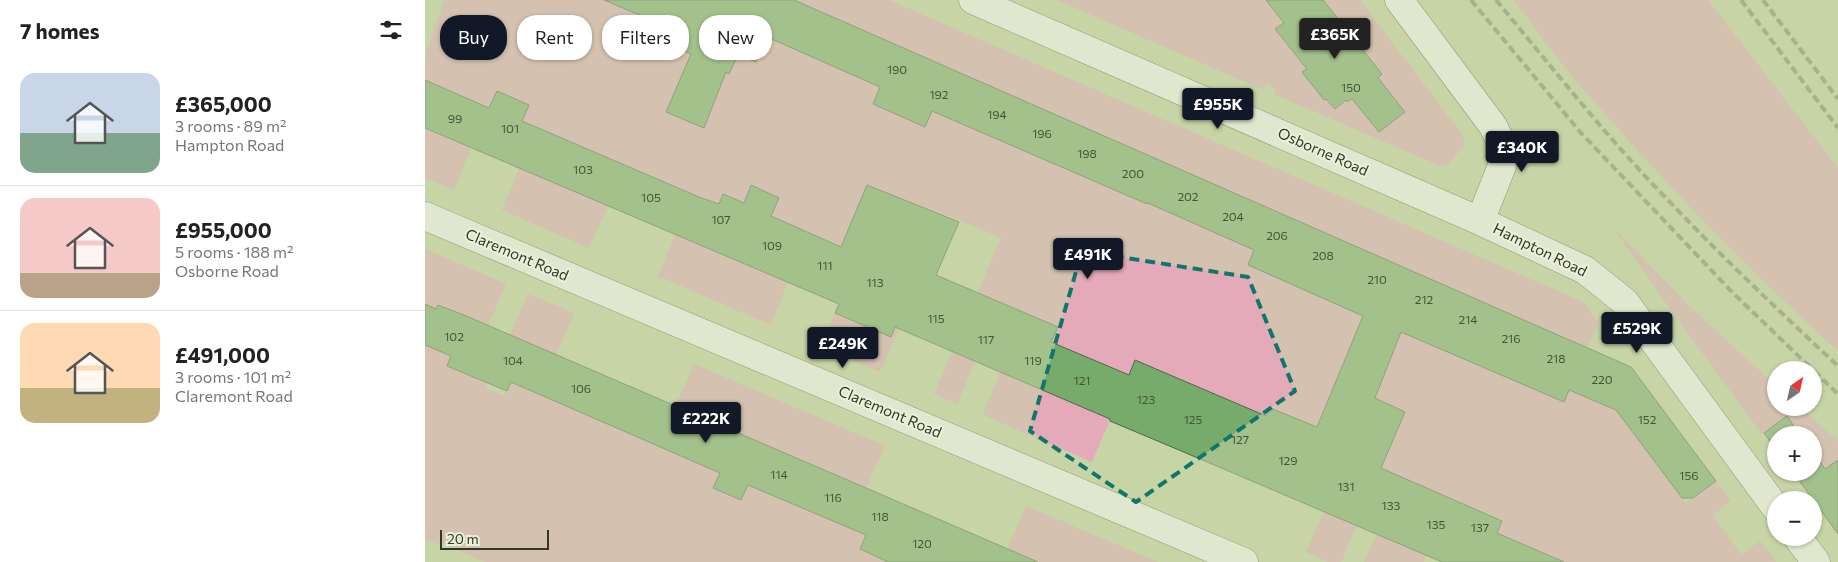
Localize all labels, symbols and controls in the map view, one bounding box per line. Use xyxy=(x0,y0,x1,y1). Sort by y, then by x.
chip: Buy xyxy=(440,15,507,60)
chip: Rent xyxy=(517,15,592,60)
chip: Filters xyxy=(602,15,689,60)
chip: New xyxy=(699,15,772,60)
icon: filters xyxy=(377,16,405,44)
text: 7 homes xyxy=(20,18,99,43)
pin: £365K xyxy=(1300,18,1370,60)
text: £365K xyxy=(1310,24,1360,43)
house number: 190 xyxy=(887,62,907,76)
house number: 150 xyxy=(1341,80,1361,94)
house number: 192 xyxy=(929,87,949,101)
pin: £955K xyxy=(1183,88,1253,130)
text: £365,000 xyxy=(175,91,272,116)
icon: home xyxy=(60,93,120,153)
text: £955K xyxy=(1193,94,1243,113)
house number: 194 xyxy=(987,107,1007,121)
house number: 99 xyxy=(448,111,462,125)
text: 3 rooms · 89 m² xyxy=(175,116,286,135)
house number: 101 xyxy=(501,121,519,135)
street label: Osborne Road xyxy=(1275,123,1372,179)
house number: 196 xyxy=(1032,126,1052,140)
pin: £340K xyxy=(1487,130,1557,173)
text: Hampton Road xyxy=(175,135,284,154)
text: £340K xyxy=(1497,137,1547,156)
house number: 198 xyxy=(1077,146,1097,160)
house number: 103 xyxy=(573,162,593,176)
house number: 200 xyxy=(1122,166,1144,180)
house number: 202 xyxy=(1177,189,1199,203)
house number: 105 xyxy=(641,190,661,204)
house number: 204 xyxy=(1222,209,1244,223)
house number: 107 xyxy=(711,212,731,226)
text: £955,000 xyxy=(175,217,272,242)
icon: home xyxy=(60,218,120,278)
street label: Hampton Road xyxy=(1490,219,1590,280)
street label: Claremont Road xyxy=(463,224,572,284)
house number: 206 xyxy=(1266,228,1288,242)
house number: 109 xyxy=(762,238,782,252)
pin: £491K xyxy=(1053,238,1123,280)
text: 5 rooms · 188 m² xyxy=(175,242,293,261)
text: £491K xyxy=(1064,244,1112,263)
house number: 208 xyxy=(1312,248,1334,262)
house number: 111 xyxy=(817,258,833,272)
text: Osborne Road xyxy=(175,261,279,280)
house number: 210 xyxy=(1367,272,1387,286)
house number: 113 xyxy=(866,275,884,289)
house number: 212 xyxy=(1415,292,1434,306)
house number: 115 xyxy=(927,311,945,325)
house number: 214 xyxy=(1459,312,1477,326)
pin: £529K xyxy=(1602,312,1672,354)
text: £529K xyxy=(1612,318,1662,337)
pin: £249K xyxy=(808,326,878,369)
house number: 102 xyxy=(444,329,464,343)
house number: 216 xyxy=(1501,331,1521,345)
house number: 117 xyxy=(978,332,994,346)
text: £249K xyxy=(818,333,868,352)
text: £491,000 xyxy=(175,342,270,367)
icon: home xyxy=(60,343,120,403)
house number: 218 xyxy=(1546,351,1566,365)
house number: 104 xyxy=(503,353,523,367)
house number: 119 xyxy=(1024,353,1042,367)
north arrow xyxy=(1767,361,1823,416)
map controls xyxy=(1767,361,1822,546)
text: 3 rooms · 101 m² xyxy=(175,367,291,386)
house number: 220 xyxy=(1591,372,1613,386)
house number: 121 xyxy=(1074,373,1090,387)
house number: 106 xyxy=(571,381,591,395)
street label: Claremont Road xyxy=(836,381,945,441)
text: Claremont Road xyxy=(175,386,293,405)
house number: 123 xyxy=(1137,392,1155,406)
pin: £222K xyxy=(671,402,741,444)
text: £222K xyxy=(682,408,730,427)
house number: 125 xyxy=(1184,412,1202,426)
house number: 152 xyxy=(1638,412,1657,426)
button: + xyxy=(1767,426,1822,481)
house number: 127 xyxy=(1231,432,1249,446)
house number: 129 xyxy=(1278,453,1298,467)
house number: 114 xyxy=(770,467,788,481)
house number: 156 xyxy=(1679,468,1699,482)
house number: 131 xyxy=(1337,479,1355,493)
house number: 116 xyxy=(824,490,842,504)
button: − xyxy=(1767,491,1822,546)
house number: 133 xyxy=(1382,498,1401,512)
house number: 118 xyxy=(871,509,889,523)
house number: 135 xyxy=(1427,517,1446,531)
house number: 137 xyxy=(1471,520,1489,534)
scale bar xyxy=(440,527,549,550)
text: 20 m xyxy=(447,530,479,547)
house number: 120 xyxy=(912,536,932,550)

